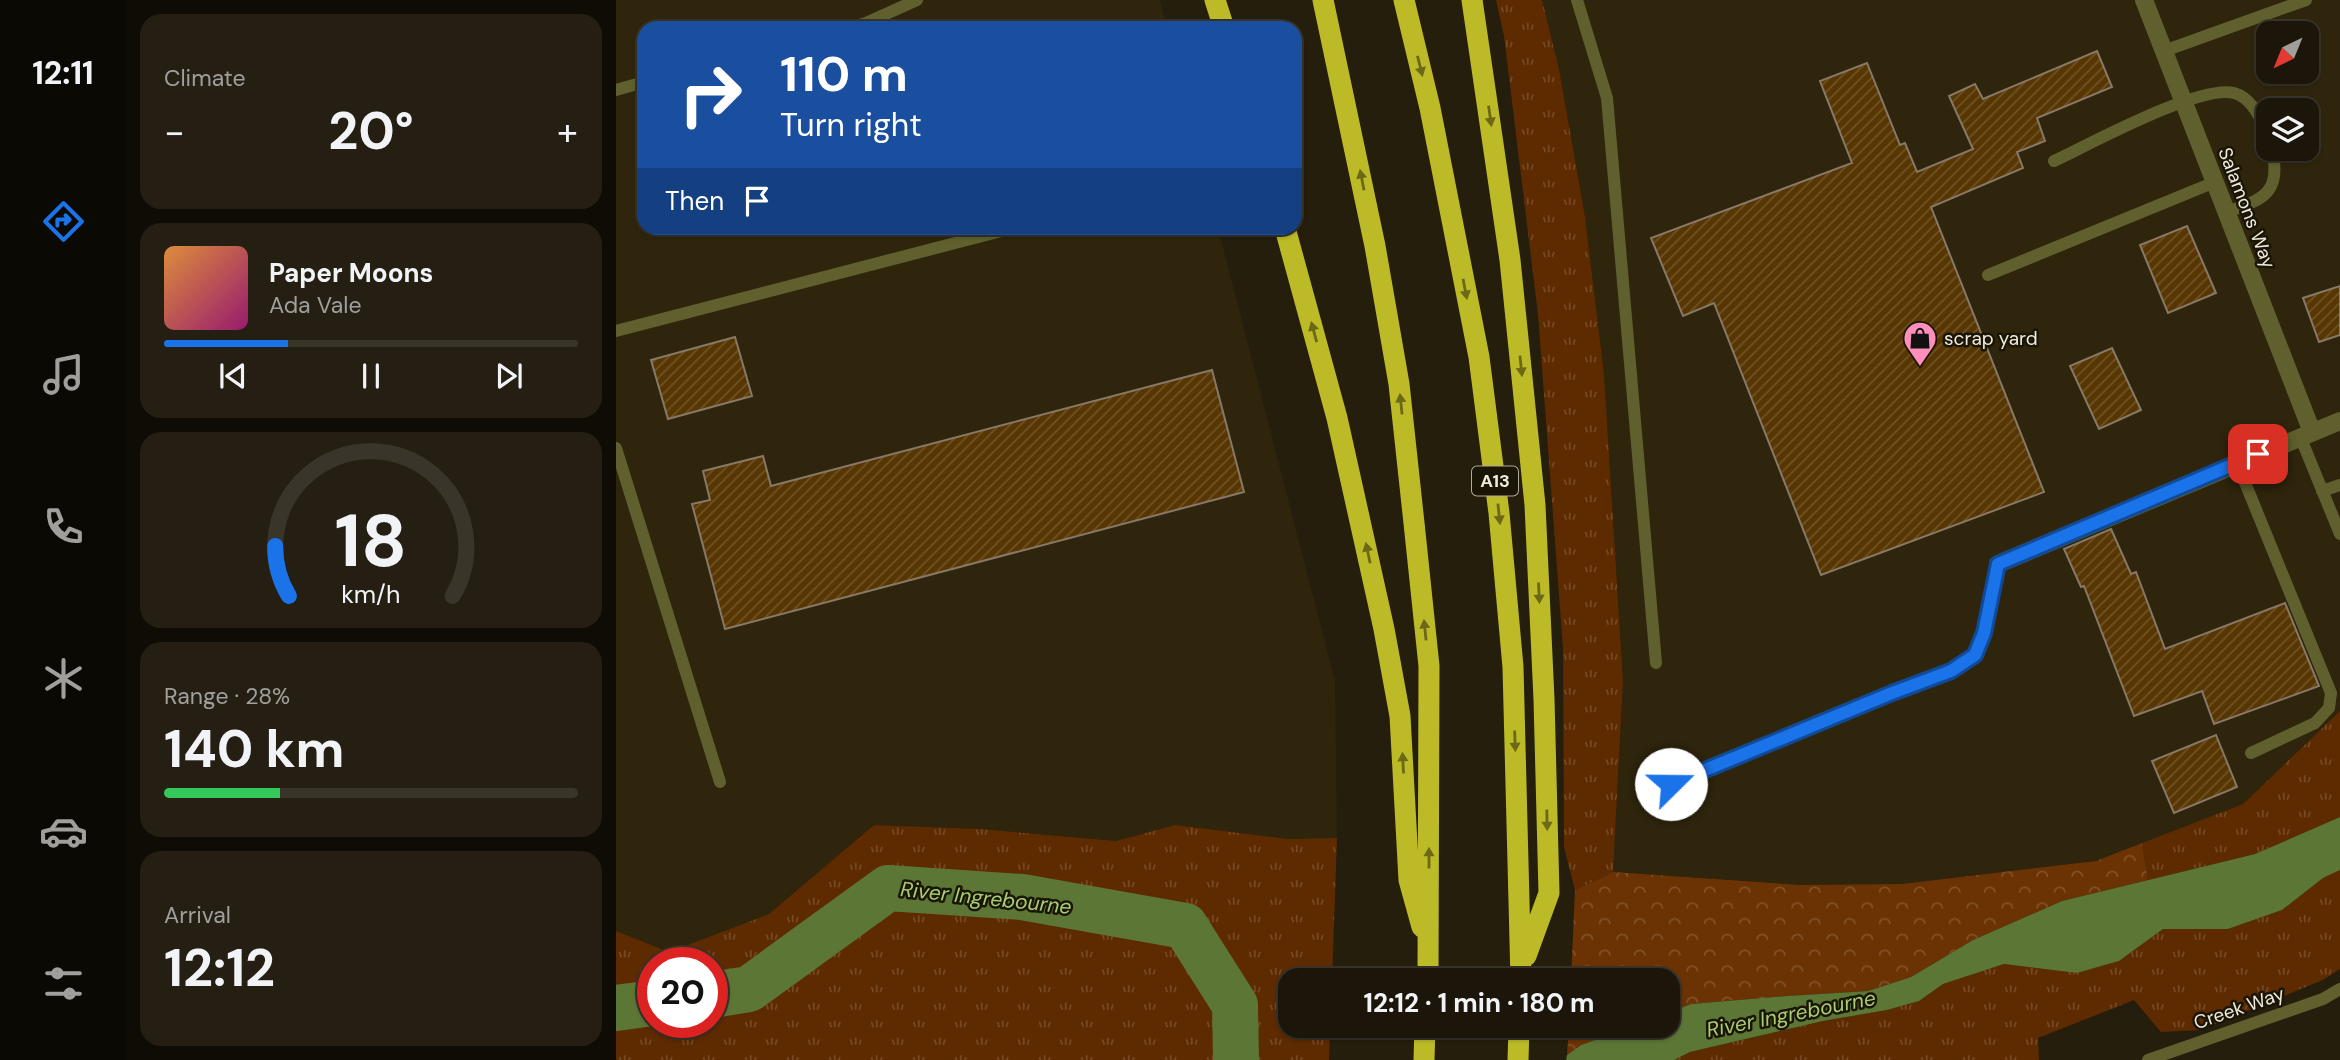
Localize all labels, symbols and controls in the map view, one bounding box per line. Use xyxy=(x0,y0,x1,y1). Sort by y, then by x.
north arrow xyxy=(2256,21,2319,84)
map controls xyxy=(2256,21,2319,161)
text: 110 m xyxy=(780,42,908,106)
icon: right xyxy=(665,49,756,140)
text: 12:11 xyxy=(32,52,94,94)
one-way arrow xyxy=(1415,55,1426,77)
text: Climate xyxy=(164,63,246,93)
text: 20° xyxy=(328,97,414,165)
button: layers xyxy=(2256,98,2319,161)
text: Turn right xyxy=(780,104,922,146)
one-way arrow xyxy=(1484,105,1495,127)
text: − xyxy=(164,107,185,157)
text: + xyxy=(557,107,578,157)
street label: Salamons Way xyxy=(2212,144,2282,272)
one-way arrow xyxy=(1356,169,1367,191)
icon: arrive xyxy=(738,182,776,220)
text: Then xyxy=(665,184,724,218)
icon: directions xyxy=(39,197,88,246)
text: Paper Moons xyxy=(269,256,433,290)
one-way arrow xyxy=(1460,278,1471,300)
text: Ada Vale xyxy=(269,290,362,320)
shop icon: scrap yard xyxy=(1901,319,1939,368)
one-way arrow xyxy=(1308,321,1319,343)
place label: scrap yard xyxy=(1944,326,2038,351)
icon: music xyxy=(39,350,88,399)
one-way arrow xyxy=(1516,355,1527,377)
icon: previous xyxy=(214,357,252,395)
icon: pause xyxy=(352,357,390,395)
icon: next xyxy=(490,357,528,395)
one-way arrow xyxy=(1395,393,1406,415)
pin xyxy=(2228,424,2288,484)
icon: arrive xyxy=(2239,435,2277,473)
road number: A13 xyxy=(1472,466,1518,495)
text: 18 xyxy=(335,494,407,589)
icon: phone xyxy=(39,502,88,551)
one-way arrow xyxy=(1493,503,1504,525)
one-way arrow xyxy=(1363,542,1374,564)
text: km/h xyxy=(341,578,401,611)
one-way arrow xyxy=(1534,582,1545,604)
one-way arrow xyxy=(1419,619,1430,641)
icon: climate xyxy=(39,654,88,703)
text: Range · 28% xyxy=(164,681,290,711)
text: 140 km xyxy=(164,715,345,783)
one-way arrow xyxy=(1509,730,1520,752)
position arrow xyxy=(1634,747,1708,821)
one-way arrow xyxy=(1397,752,1408,774)
icon: car xyxy=(39,807,88,856)
one-way arrow xyxy=(1541,809,1553,831)
one-way arrow xyxy=(1423,846,1435,868)
water label: River Ingrebourne xyxy=(899,875,1073,921)
text: Arrival xyxy=(164,900,231,930)
text: 12:12 xyxy=(164,934,275,1002)
speed limit sign: 20 xyxy=(637,947,728,1038)
icon: filters xyxy=(39,959,88,1008)
street label: Creek Way xyxy=(2190,981,2288,1035)
water label: River Ingrebourne xyxy=(1704,984,1878,1044)
text: 12:12 · 1 min · 180 m xyxy=(1363,986,1595,1020)

